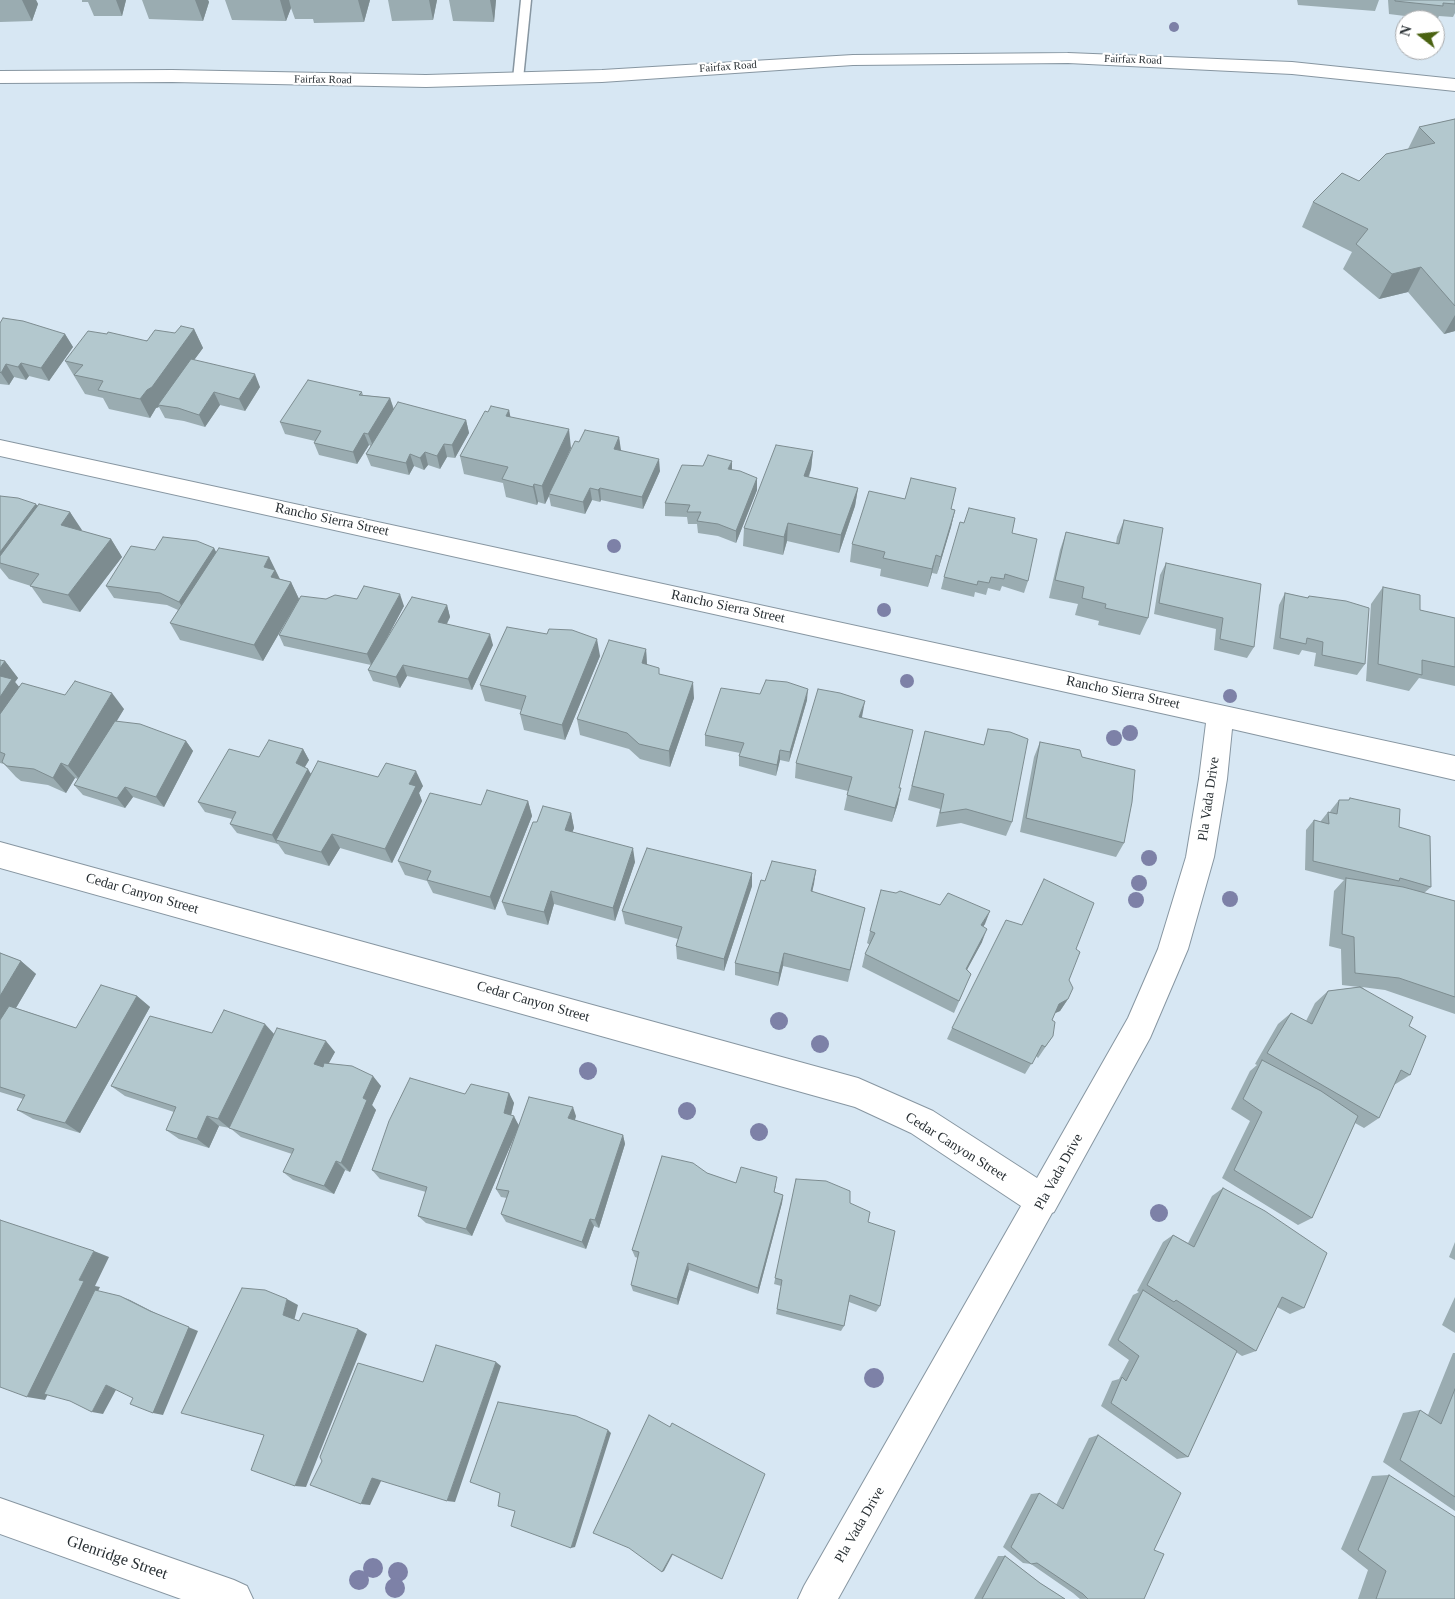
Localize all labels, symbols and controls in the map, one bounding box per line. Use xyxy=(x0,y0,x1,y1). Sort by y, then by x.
north arrow xyxy=(1395,10,1445,60)
text: N xyxy=(1397,24,1415,38)
street label: Fairfax Road xyxy=(1104,52,1162,68)
street label: Fairfax Road xyxy=(699,58,757,76)
street label: Fairfax Road xyxy=(294,73,352,87)
street label: Rancho Sierra Street xyxy=(274,500,390,540)
street label: Rancho Sierra Street xyxy=(670,587,786,627)
street label: Rancho Sierra Street xyxy=(1065,673,1181,713)
street label: Pla Vada Drive xyxy=(1195,756,1223,842)
street label: Cedar Canyon Street xyxy=(84,870,200,918)
street label: Cedar Canyon Street xyxy=(475,978,591,1026)
street label: Cedar Canyon Street xyxy=(902,1109,1010,1185)
street label: Pla Vada Drive xyxy=(1031,1131,1087,1213)
street label: Pla Vada Drive xyxy=(832,1484,888,1566)
street label: Glenridge Street xyxy=(64,1532,170,1584)

